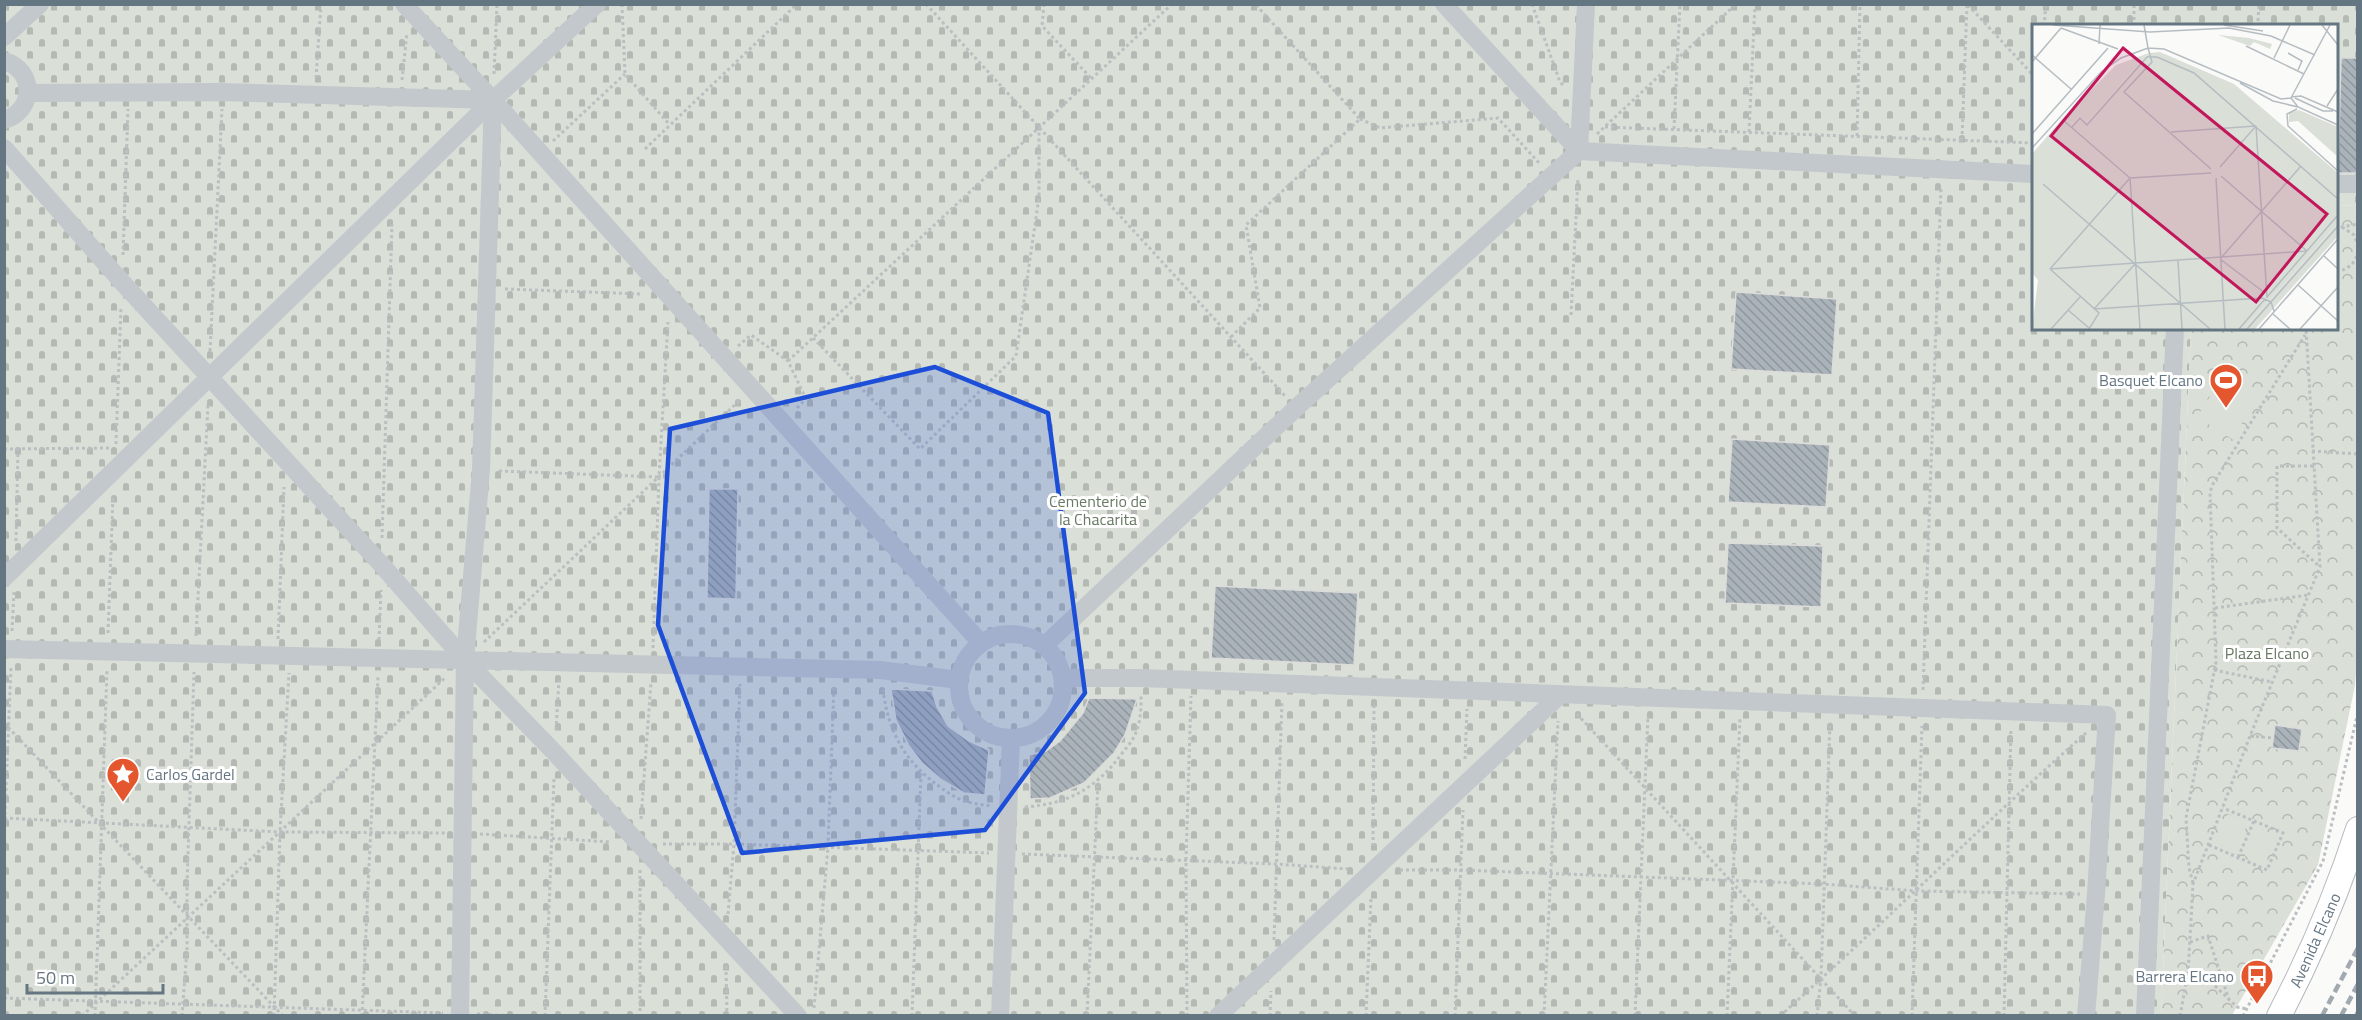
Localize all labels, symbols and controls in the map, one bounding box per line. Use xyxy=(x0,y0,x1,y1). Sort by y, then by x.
inset map xyxy=(2032,24,2338,330)
sports icon: Basquet Elcano xyxy=(2208,362,2244,409)
place label: Basquet Elcano xyxy=(2099,368,2203,392)
park label: Cementerio de la Chacarita xyxy=(1049,489,1147,531)
park label: Plaza Elcano xyxy=(2225,641,2309,665)
place icon: Carlos Gardel xyxy=(105,756,141,803)
place label: Carlos Gardel xyxy=(146,762,235,786)
street label: Avenida Elcano xyxy=(2283,889,2347,991)
scale bar xyxy=(27,957,164,995)
bus stop icon: Barrera Elcano xyxy=(2239,958,2275,1005)
text: 50 m xyxy=(36,964,75,991)
place label: Barrera Elcano xyxy=(2135,964,2234,988)

